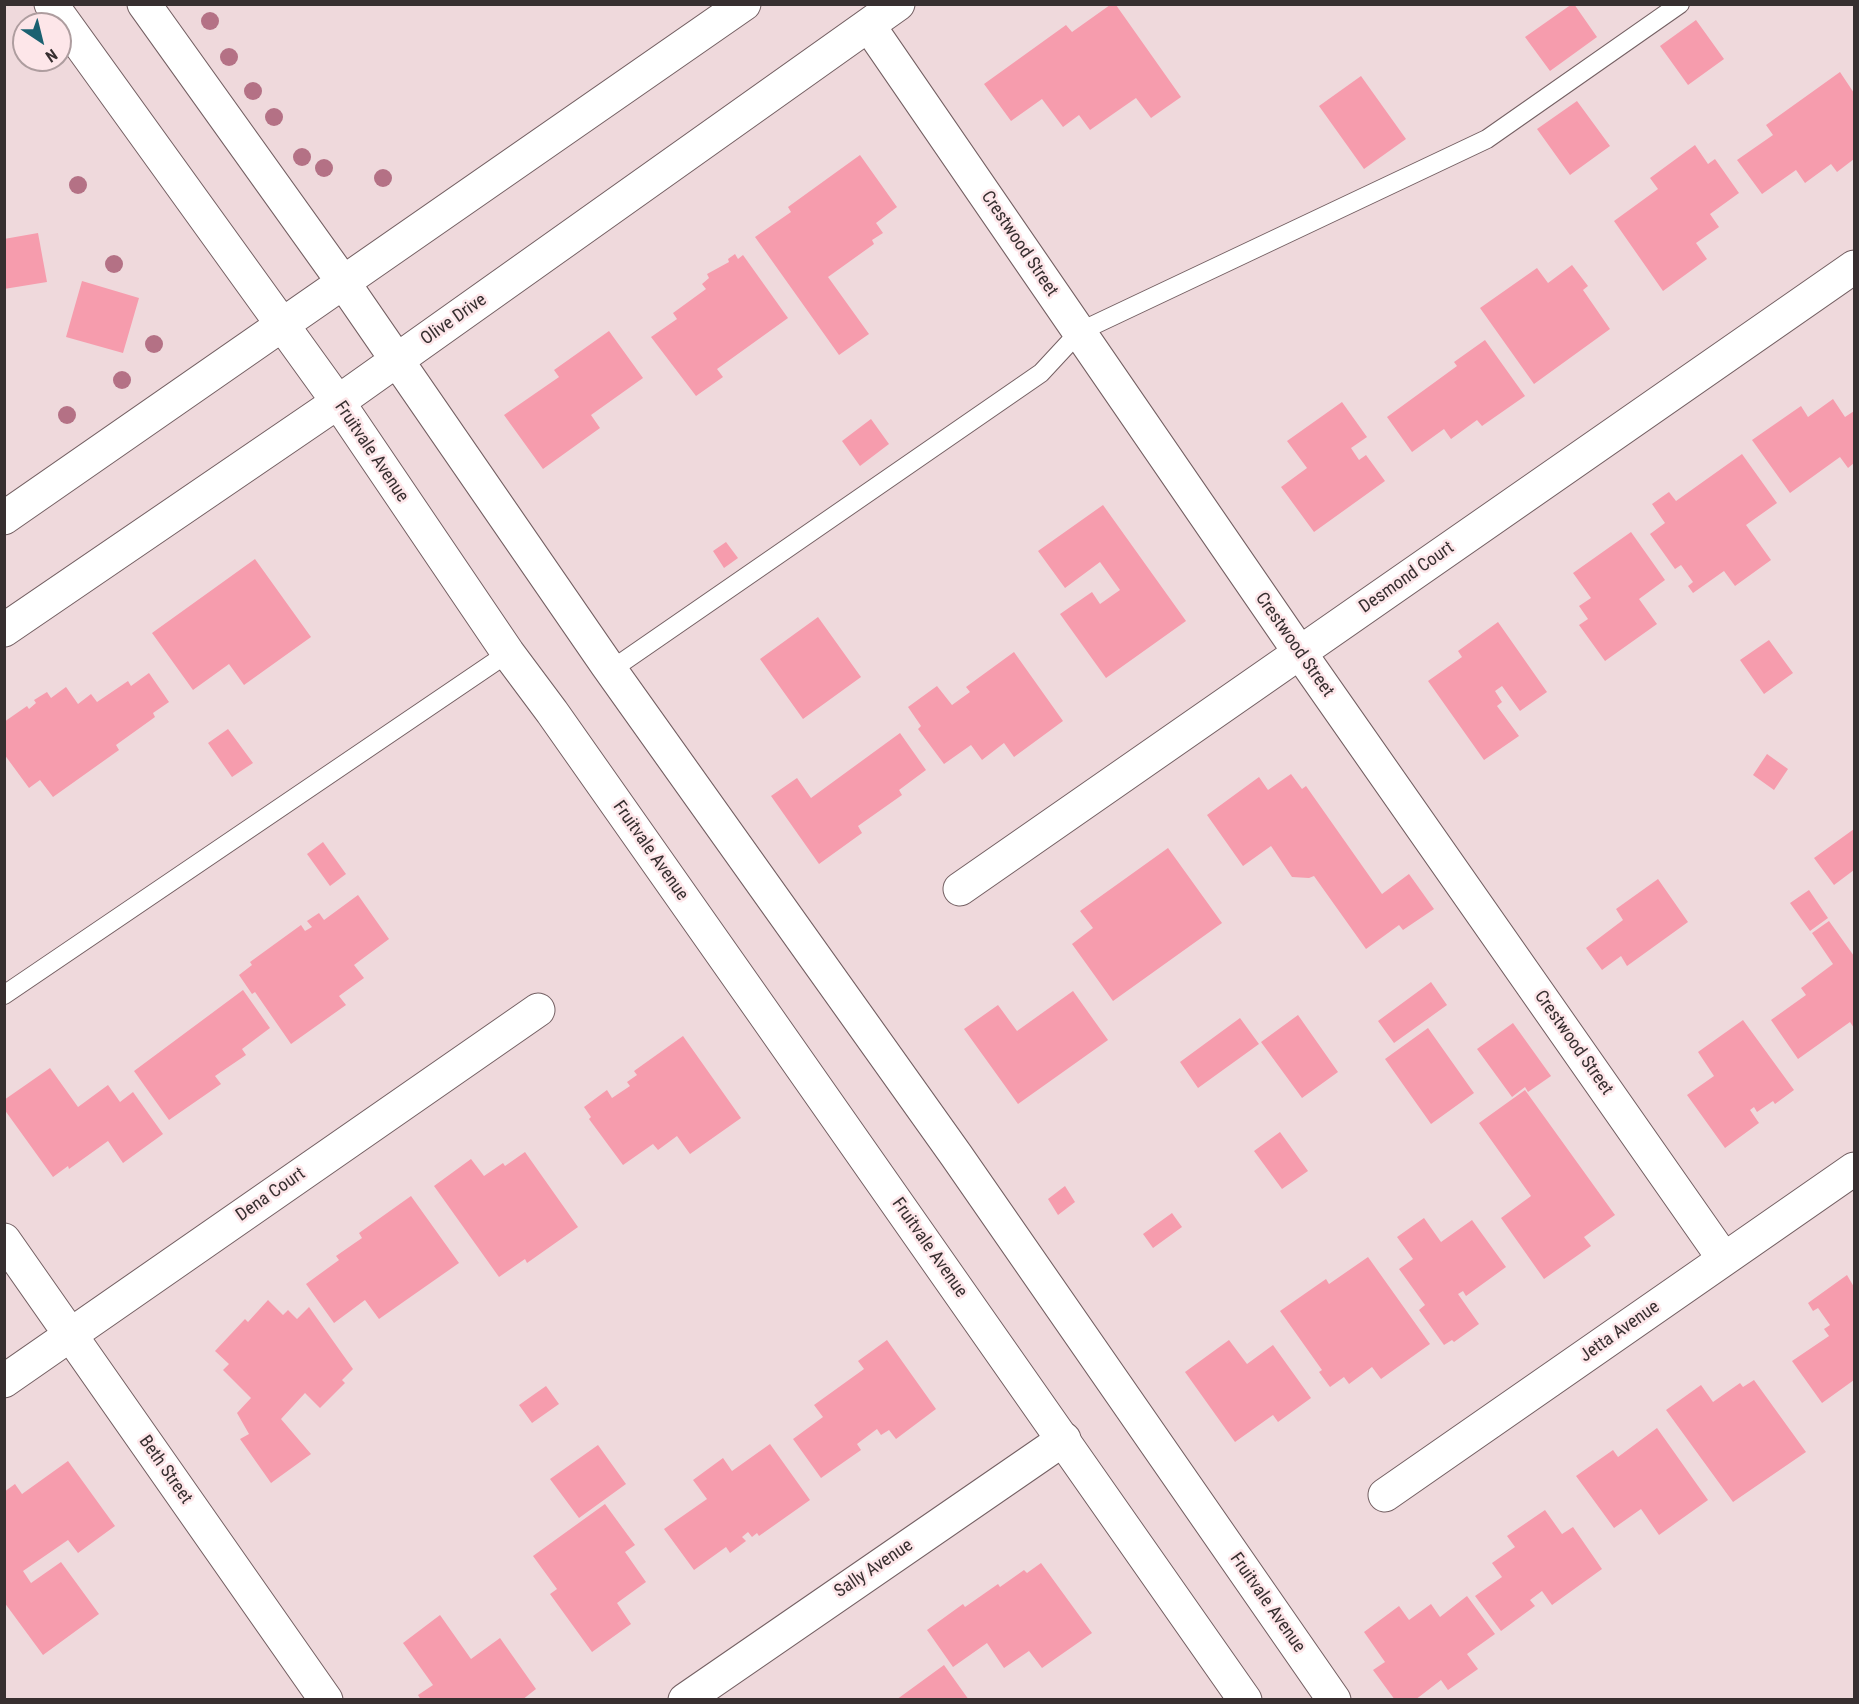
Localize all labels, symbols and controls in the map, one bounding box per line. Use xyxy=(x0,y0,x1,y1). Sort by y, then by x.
north arrow xyxy=(12,12,72,72)
text: N xyxy=(42,45,61,66)
street label: Crestwood Street xyxy=(976,187,1062,301)
street label: Olive Drive xyxy=(417,290,491,350)
street label: Fruitvale Avenue xyxy=(329,398,413,506)
street label: Desmond Court xyxy=(1356,537,1458,619)
street label: Crestwood Street xyxy=(1250,589,1338,701)
street label: Fruitvale Avenue xyxy=(608,797,692,905)
street label: Crestwood Street xyxy=(1529,987,1617,1099)
street label: Dena Court xyxy=(232,1163,310,1227)
street label: Fruitvale Avenue xyxy=(887,1194,971,1302)
street label: Jetta Avenue xyxy=(1576,1297,1664,1367)
street label: Beth Street xyxy=(134,1432,196,1508)
street label: Sally Avenue xyxy=(831,1535,917,1603)
street label: Fruitvale Avenue xyxy=(1225,1549,1309,1657)

